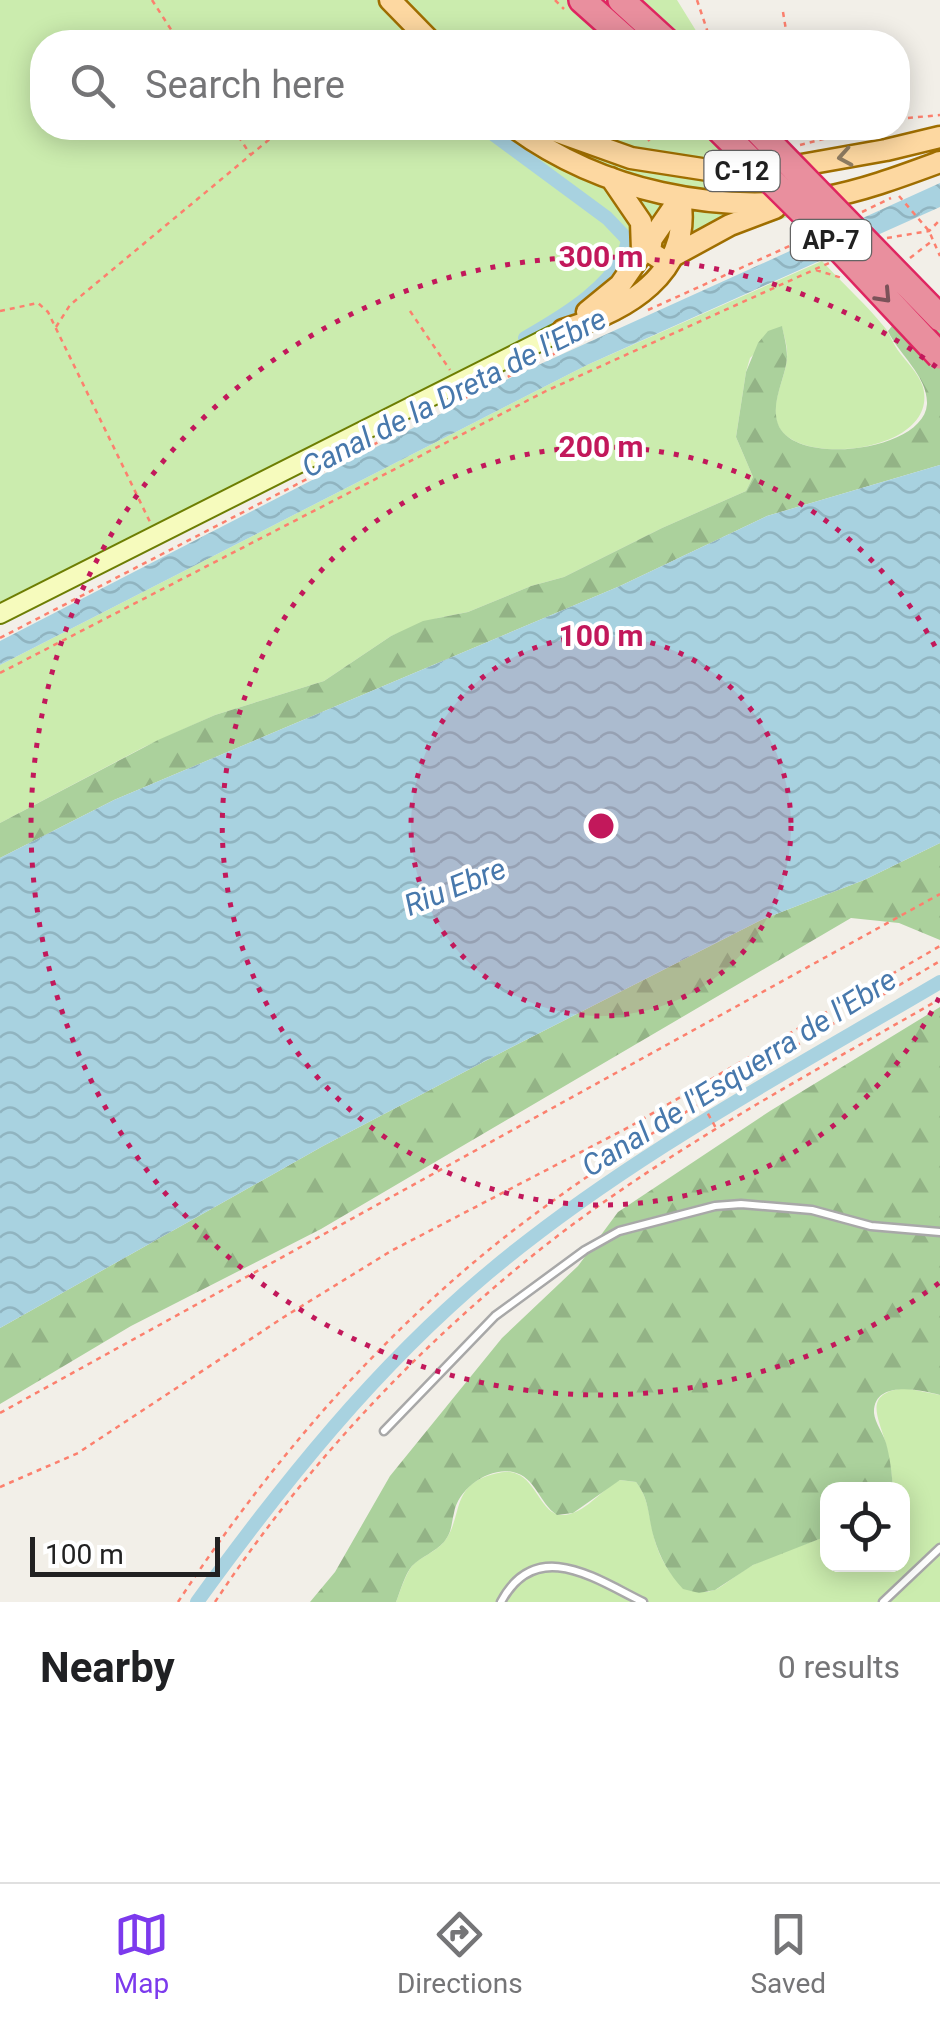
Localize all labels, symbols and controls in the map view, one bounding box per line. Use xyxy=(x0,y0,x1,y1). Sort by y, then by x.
search box xyxy=(30,30,910,140)
icon: search xyxy=(65,58,120,113)
text: Search here xyxy=(145,63,345,107)
one-way arrow xyxy=(836,146,853,167)
road number: C-12 xyxy=(704,151,780,191)
road number: AP-7 xyxy=(791,220,871,260)
text: 300 m xyxy=(558,239,644,274)
one-way arrow xyxy=(872,285,890,303)
water label: Canal de la Dreta de l'Ebre xyxy=(296,301,612,485)
text: 200 m xyxy=(558,429,644,464)
text: 100 m xyxy=(558,618,644,653)
centre of rings xyxy=(583,808,619,844)
water label: Riu Ebre xyxy=(399,850,511,923)
water label: Canal de l'Esquerra de l'Ebre xyxy=(575,961,902,1184)
map controls xyxy=(820,1482,910,1572)
button: locate xyxy=(820,1482,910,1572)
scale bar xyxy=(30,1532,220,1576)
text: 100 m xyxy=(45,1538,124,1571)
text: Nearby xyxy=(40,1643,175,1692)
text: 0 results xyxy=(778,1648,900,1686)
tab: Map xyxy=(114,1907,169,2000)
tab: Directions xyxy=(397,1907,523,2000)
tab: Saved xyxy=(750,1907,826,2000)

